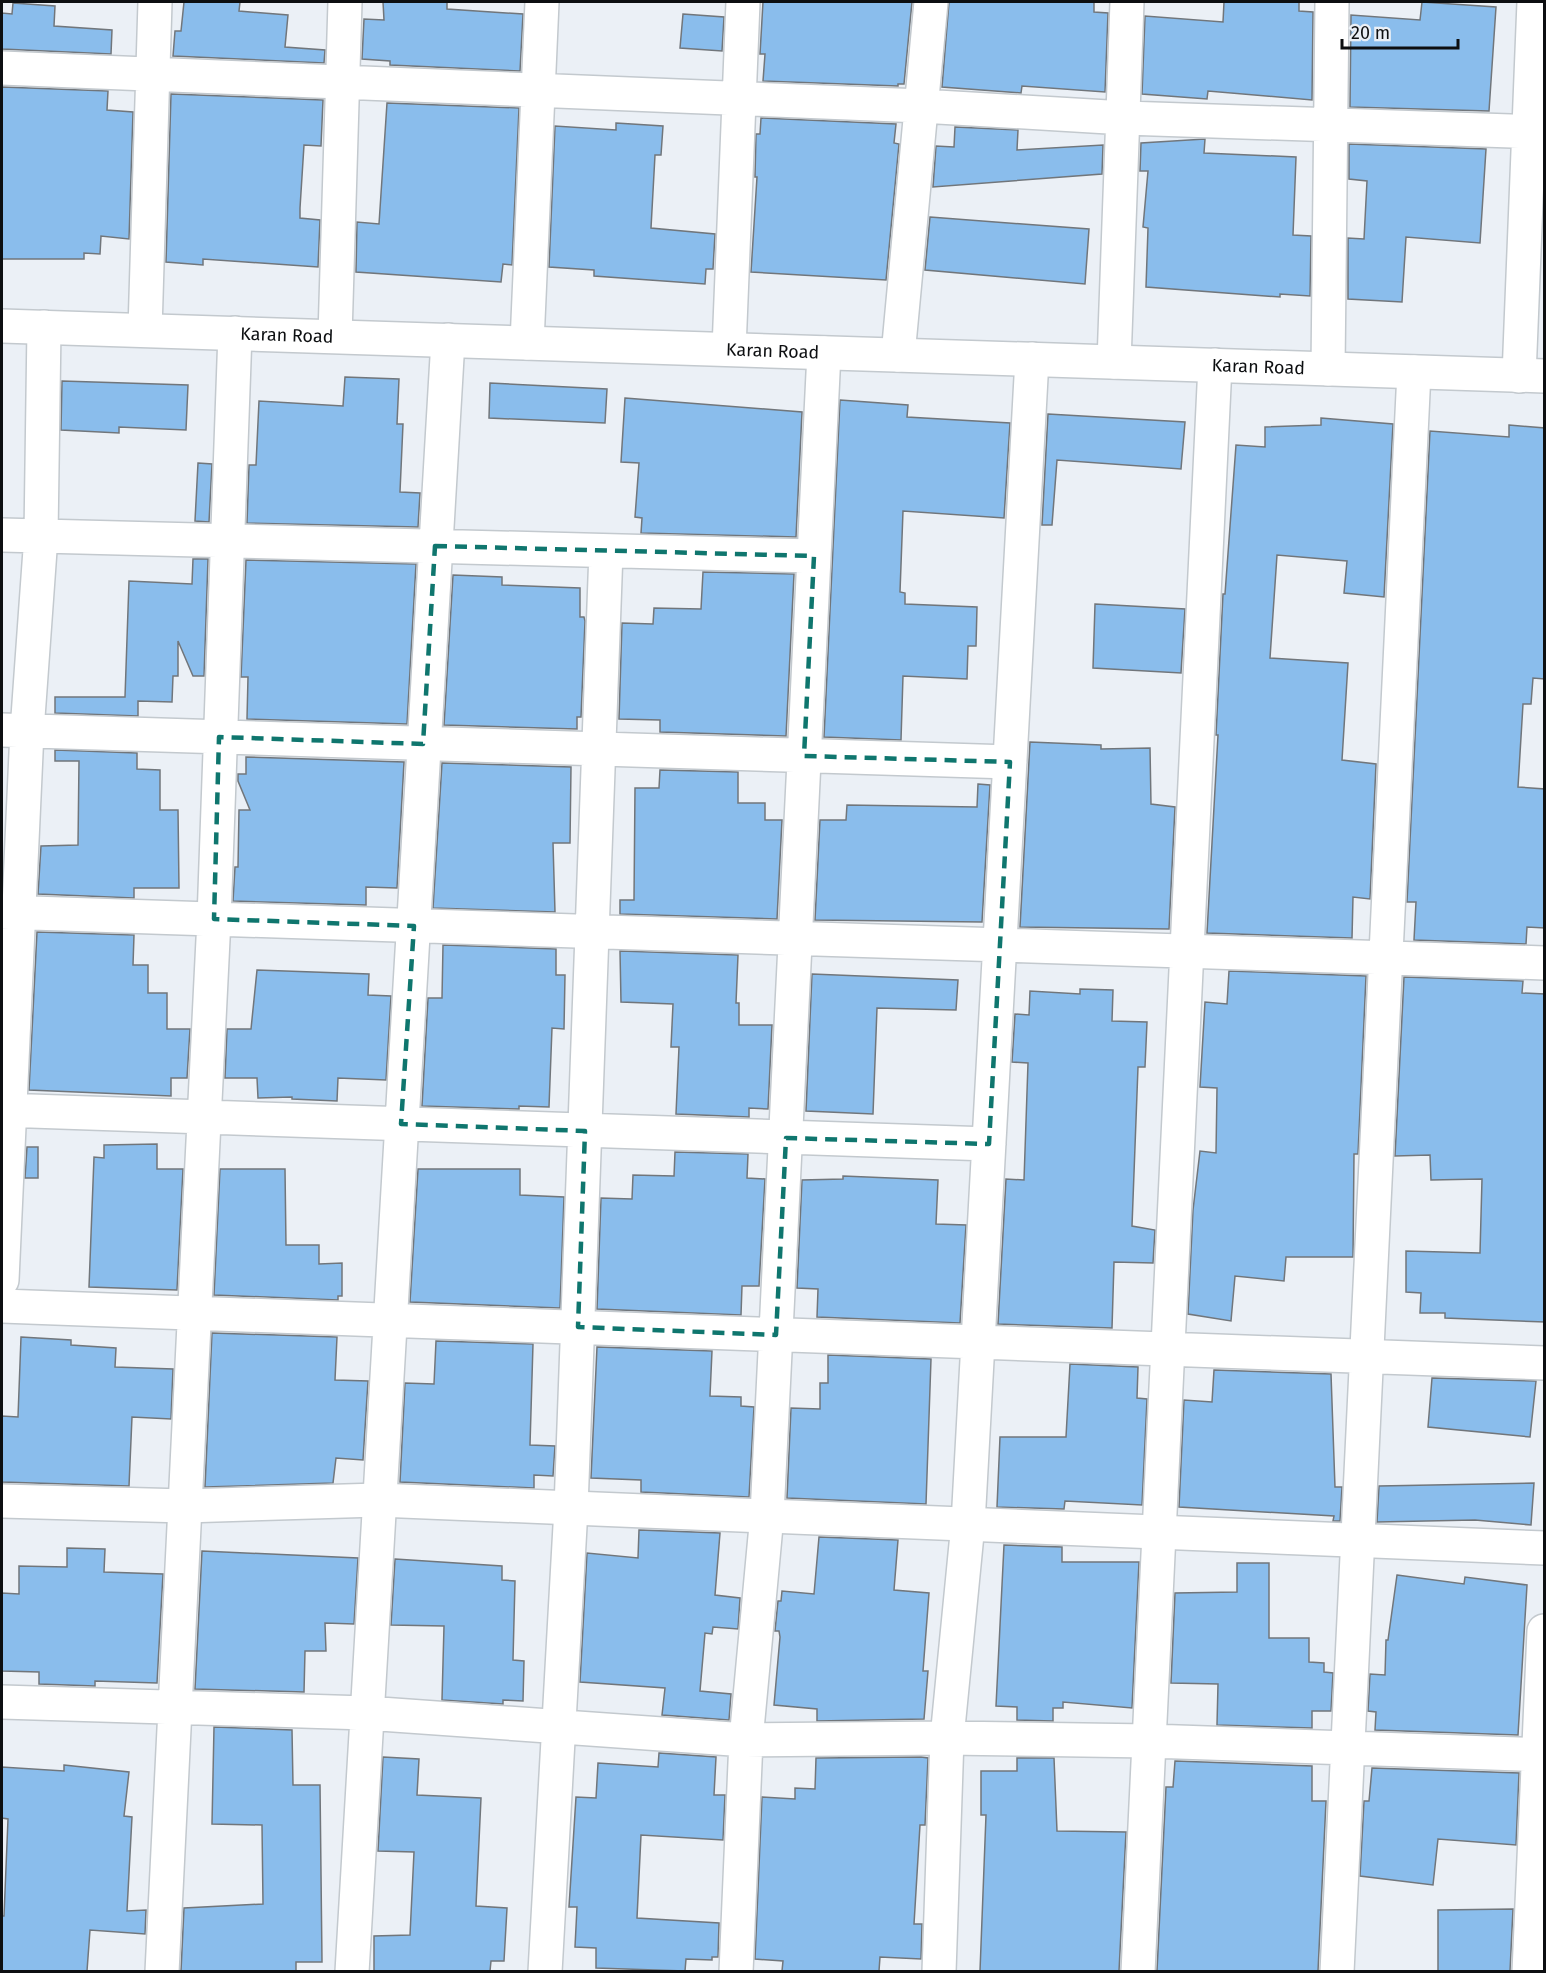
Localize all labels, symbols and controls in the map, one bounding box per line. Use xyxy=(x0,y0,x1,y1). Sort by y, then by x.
scale bar xyxy=(1342,12,1458,50)
text: 20 m xyxy=(1351,22,1390,44)
street label: Karan Road xyxy=(240,323,334,348)
street label: Karan Road xyxy=(726,338,820,363)
street label: Karan Road xyxy=(1211,354,1305,379)

